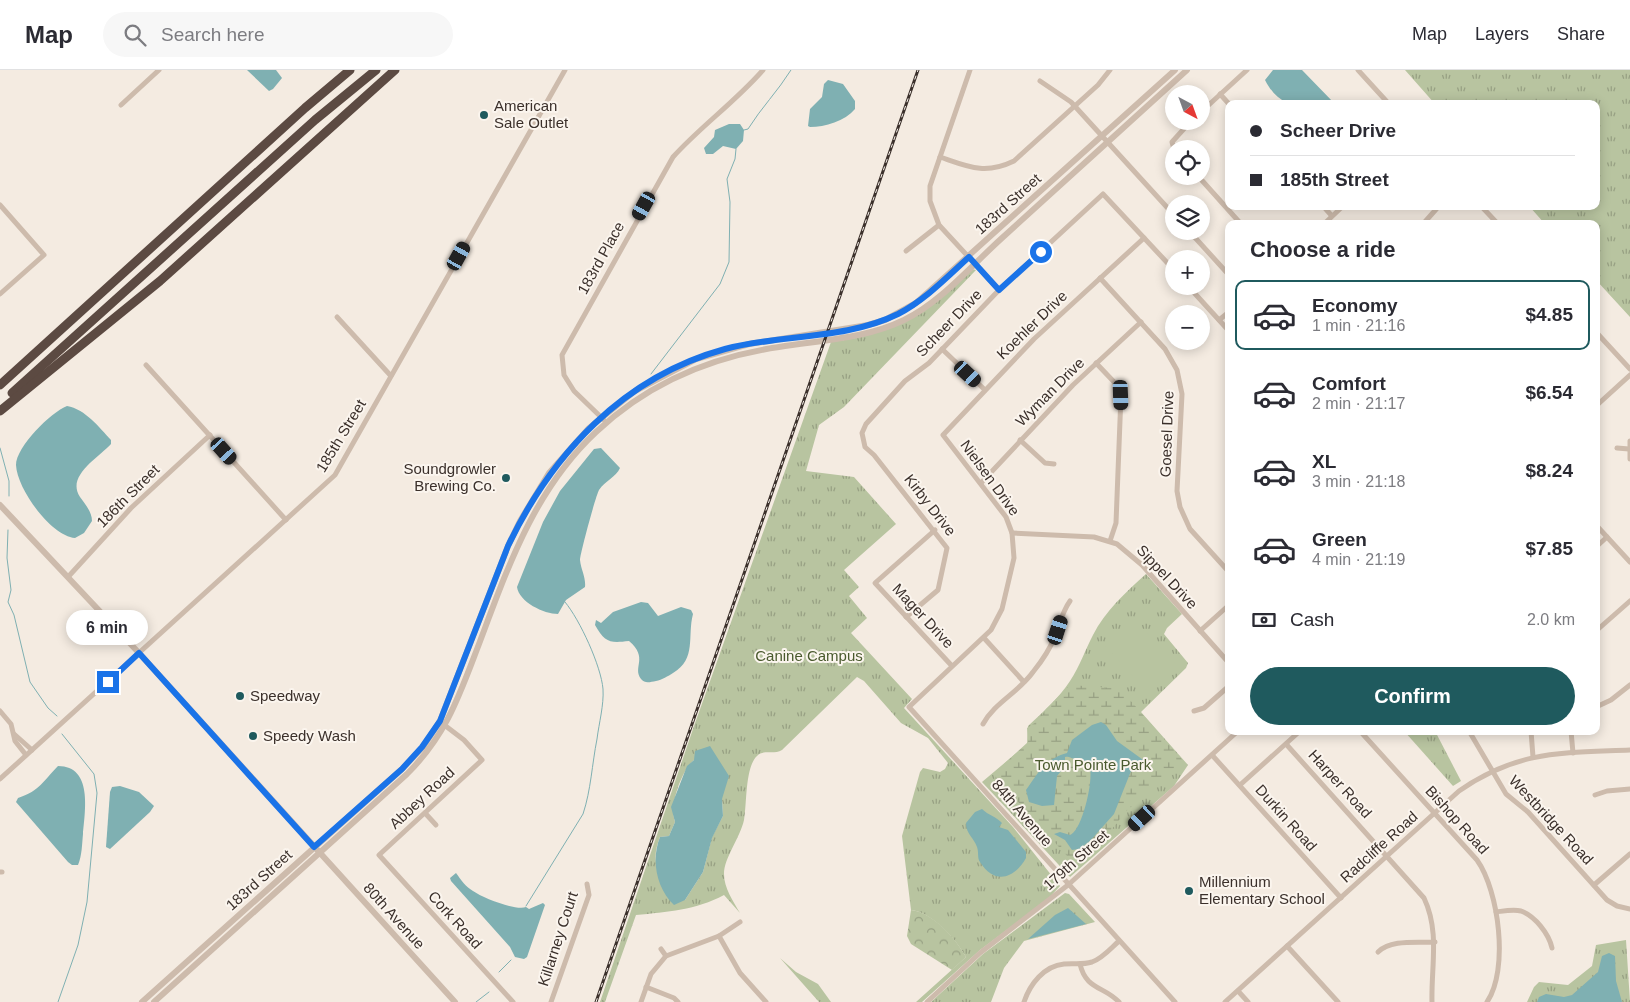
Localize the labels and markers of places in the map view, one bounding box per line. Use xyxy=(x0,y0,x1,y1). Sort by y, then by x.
place label: American Sale Outlet xyxy=(494,97,569,131)
marker: American Sale Outlet xyxy=(478,109,490,121)
place label: Soundgrowler Brewing Co. xyxy=(403,460,496,494)
marker: Soundgrowler Brewing Co. xyxy=(500,472,512,484)
place label: Speedway xyxy=(250,687,321,704)
marker: Speedway xyxy=(234,690,246,702)
place label: Speedy Wash xyxy=(263,727,356,744)
marker: Speedy Wash xyxy=(247,730,259,742)
place label: Millennium Elementary School xyxy=(1199,873,1325,907)
marker: Millennium Elementary School xyxy=(1183,885,1195,897)

